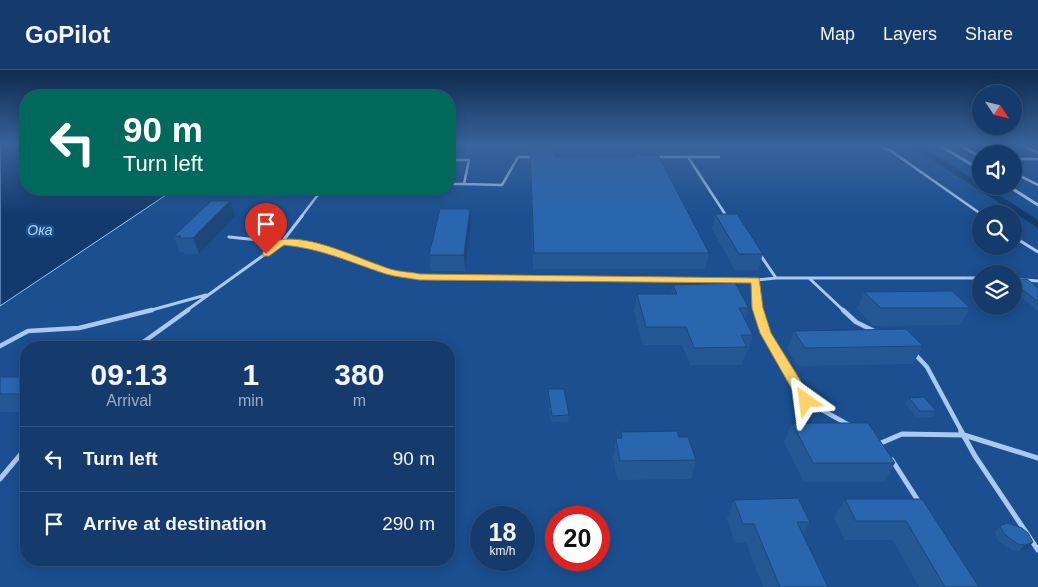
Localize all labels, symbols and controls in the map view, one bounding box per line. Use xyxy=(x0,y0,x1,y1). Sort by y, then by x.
text: GoPilot xyxy=(25,21,110,48)
text: Map xyxy=(820,24,855,44)
text: Layers xyxy=(883,24,937,44)
text: Share xyxy=(965,24,1013,44)
north arrow xyxy=(972,85,1022,135)
map controls xyxy=(972,85,1022,315)
icon: left xyxy=(40,110,105,175)
text: 90 m xyxy=(123,110,203,149)
button: sound xyxy=(972,145,1022,195)
text: Turn left xyxy=(123,151,203,176)
pin xyxy=(245,203,287,254)
button: search xyxy=(972,205,1022,255)
icon: arrive xyxy=(252,210,280,238)
water label: Ока xyxy=(27,222,53,238)
button: layers xyxy=(972,265,1022,315)
text: 09:13 xyxy=(91,358,167,391)
text: 1 xyxy=(242,358,259,391)
text: 380 xyxy=(334,358,384,391)
position arrow xyxy=(779,374,831,426)
text: Arrival xyxy=(106,392,152,409)
text: min xyxy=(238,392,264,409)
text: m xyxy=(353,392,366,409)
icon: left xyxy=(40,445,68,473)
text: Turn left xyxy=(83,448,158,469)
text: 90 m xyxy=(393,448,435,469)
speed limit sign: 20 xyxy=(545,506,610,571)
icon: arrive xyxy=(40,510,68,538)
text: Arrive at destination xyxy=(83,513,267,534)
text: 290 m xyxy=(382,513,435,534)
text: 18 xyxy=(489,518,516,546)
text: km/h xyxy=(489,544,516,558)

